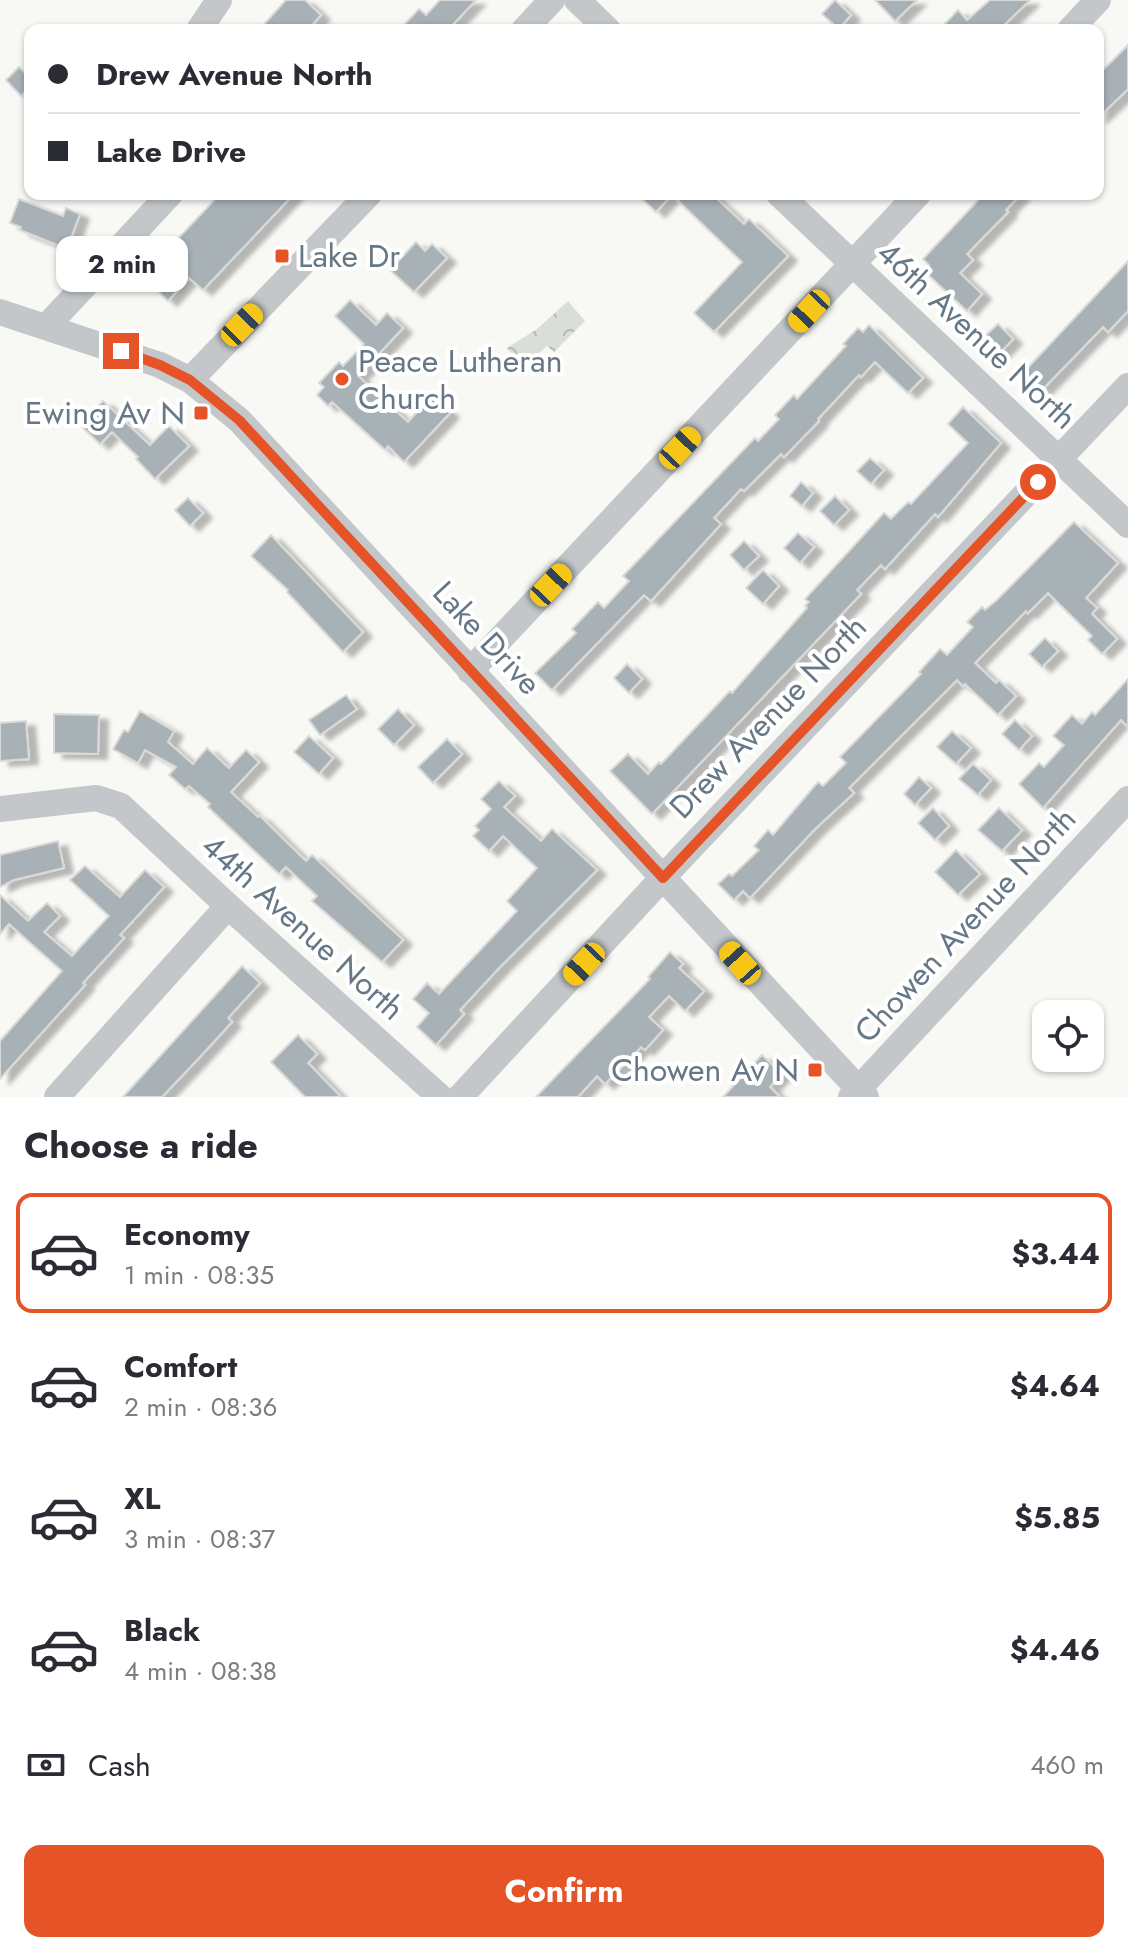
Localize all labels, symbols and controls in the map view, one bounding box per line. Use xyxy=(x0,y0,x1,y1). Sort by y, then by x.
text: Drew Avenue North xyxy=(96,53,373,96)
text: Lake Drive xyxy=(96,130,246,173)
street label: 46th Avenue North xyxy=(867,230,1087,440)
place label: Lake Dr xyxy=(298,233,400,279)
callout: 2 min xyxy=(55,235,187,291)
text: 2 min xyxy=(88,245,156,283)
marker: Lake Dr xyxy=(273,247,291,265)
car xyxy=(784,285,834,337)
car xyxy=(217,299,267,351)
route end xyxy=(103,333,139,369)
place label: Peace Lutheran Church xyxy=(358,338,563,421)
marker: Peace Lutheran Church xyxy=(333,370,351,388)
place label: Ewing Av N xyxy=(25,390,185,436)
marker: Ewing Av N xyxy=(192,404,210,422)
car xyxy=(655,422,705,474)
route start xyxy=(1020,464,1056,500)
car xyxy=(526,559,576,611)
street label: Lake Drive xyxy=(422,571,552,705)
street label: Drew Avenue North xyxy=(659,605,877,829)
street label: Chowen Avenue North xyxy=(844,797,1086,1053)
street label: 44th Avenue North xyxy=(192,823,414,1031)
car xyxy=(715,937,765,989)
car xyxy=(559,938,609,990)
map controls xyxy=(1032,1000,1104,1072)
button: locate xyxy=(1032,1000,1104,1072)
place label: Chowen Av N xyxy=(611,1047,799,1093)
marker: Chowen Av N xyxy=(806,1061,824,1079)
text: Choose a ride xyxy=(24,1119,258,1171)
text: Economy xyxy=(124,1213,250,1256)
icon: car xyxy=(28,1217,100,1289)
text: $3.44 xyxy=(1012,1232,1100,1275)
text: 1 min · 08:35 xyxy=(124,1256,274,1294)
text: Comfort xyxy=(124,1345,237,1388)
icon: car xyxy=(28,1349,100,1421)
text: $4.64 xyxy=(1010,1364,1100,1407)
text: 2 min · 08:36 xyxy=(124,1388,277,1426)
text: XL xyxy=(124,1477,160,1520)
icon: car xyxy=(28,1481,100,1553)
text: $5.85 xyxy=(1014,1496,1100,1539)
text: 3 min · 08:37 xyxy=(124,1520,275,1558)
text: Black xyxy=(124,1609,200,1652)
icon: car xyxy=(28,1613,100,1685)
text: $4.46 xyxy=(1010,1628,1100,1671)
text: 4 min · 08:38 xyxy=(124,1652,277,1690)
icon: cash xyxy=(24,1743,68,1787)
text: Cash xyxy=(88,1744,151,1787)
text: 460 m xyxy=(1030,1746,1104,1784)
button: Confirm xyxy=(24,1845,1104,1937)

